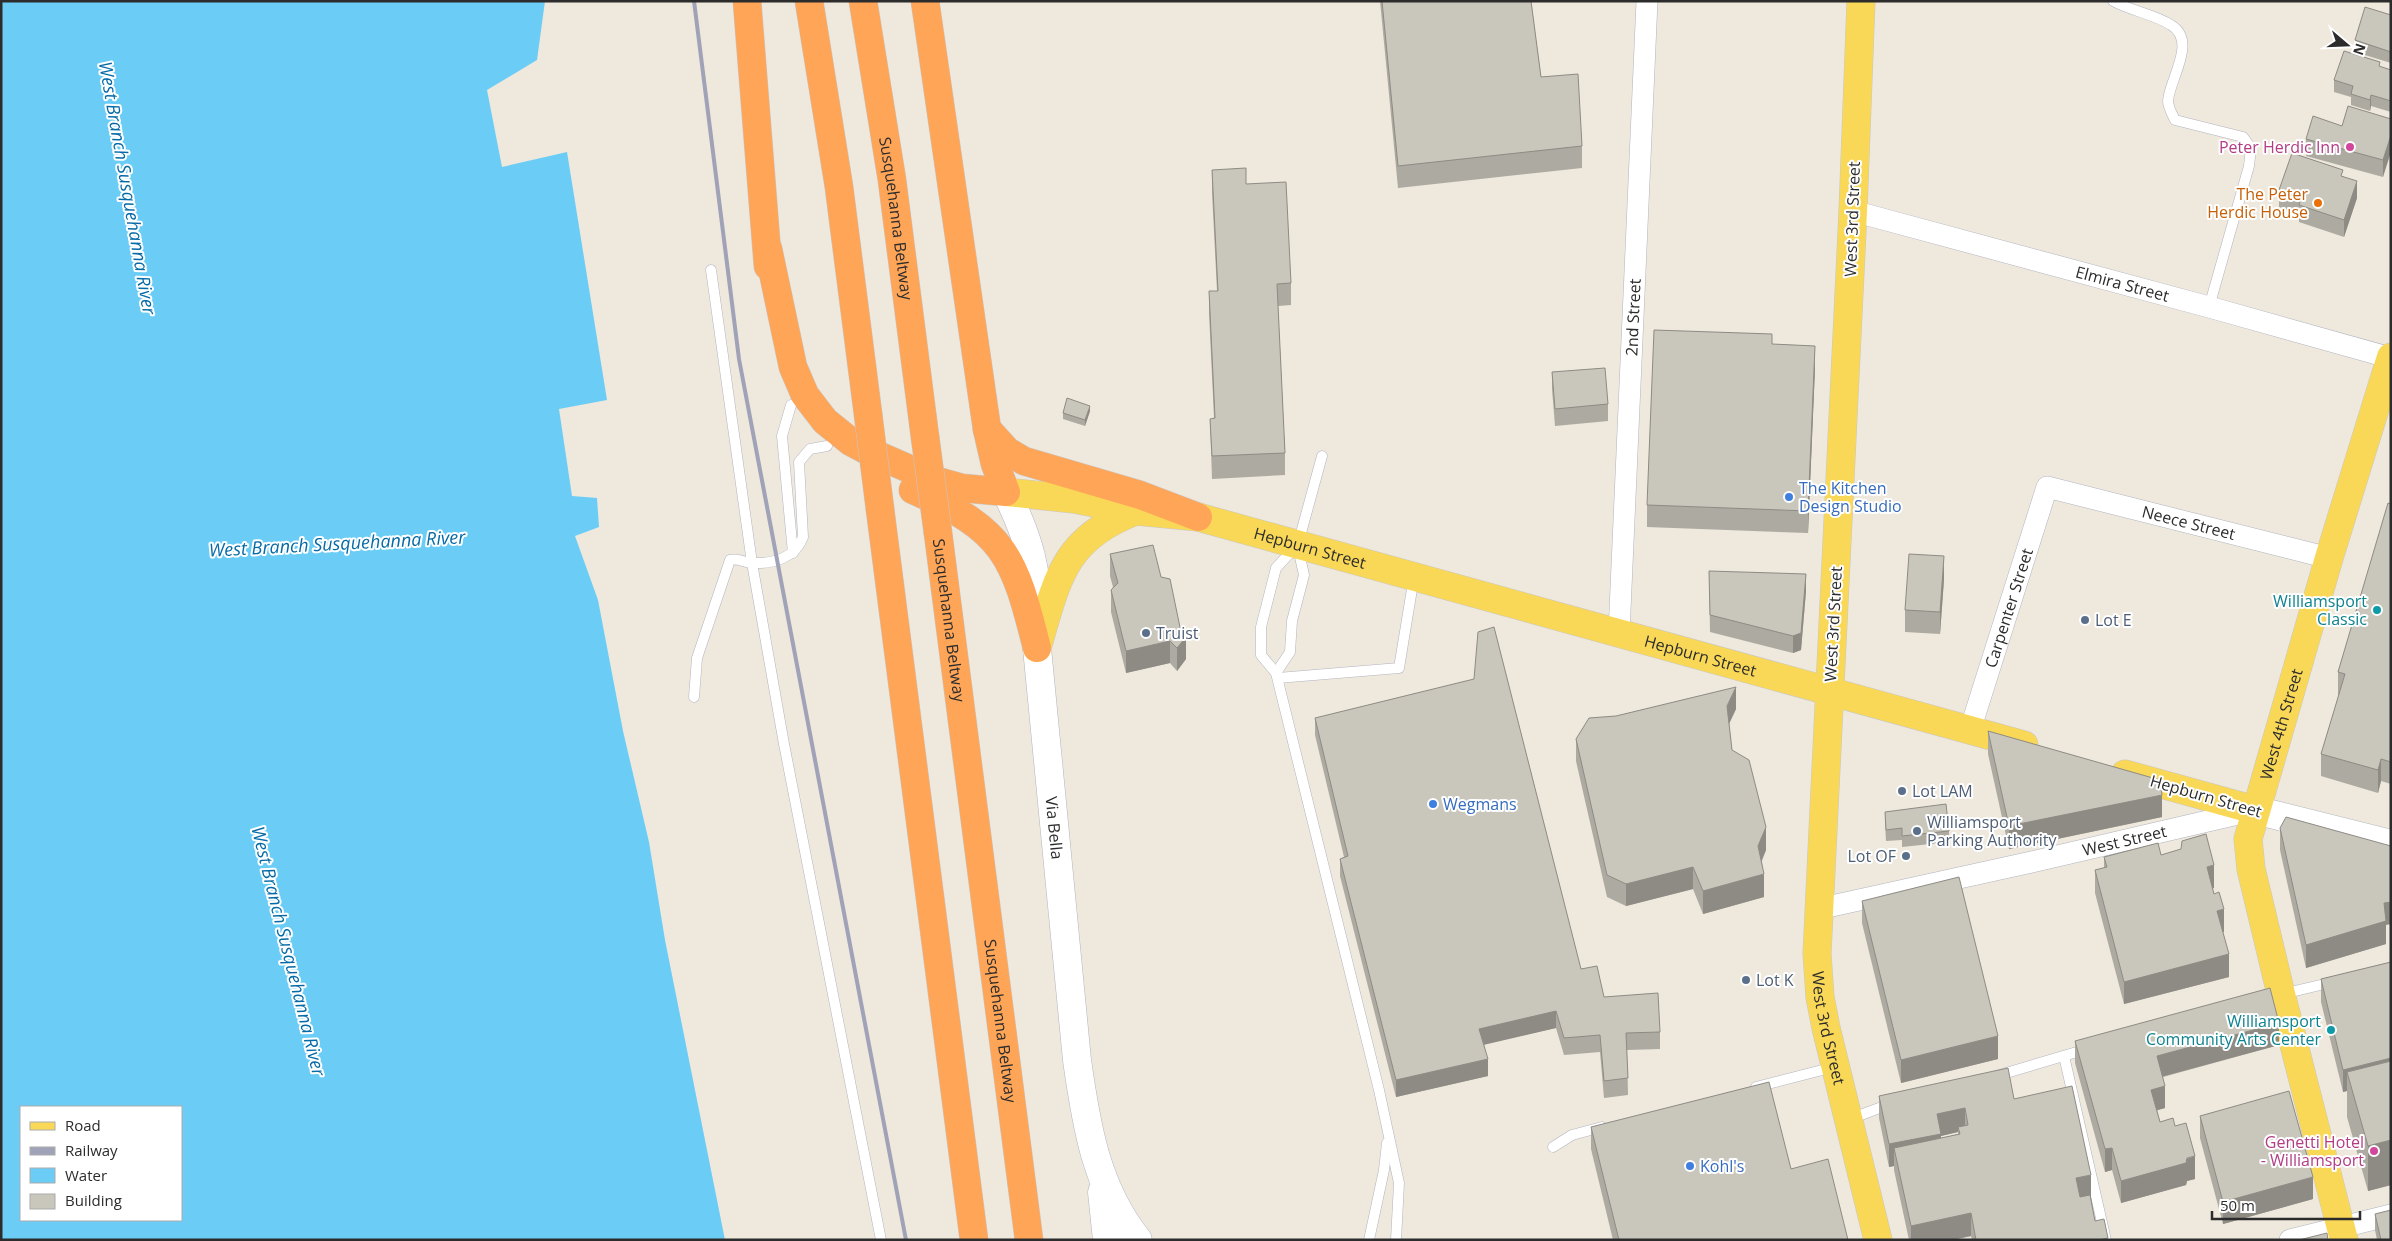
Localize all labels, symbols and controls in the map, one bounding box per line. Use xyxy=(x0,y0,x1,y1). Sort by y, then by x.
north arrow xyxy=(2322,20,2372,70)
text: N xyxy=(2349,41,2371,58)
water label: West Branch Susquehanna River xyxy=(94,60,162,317)
street label: Susquehanna Beltway xyxy=(874,135,918,302)
place label: Peter Herdic Inn xyxy=(2219,136,2340,158)
marker: Peter Herdic Inn xyxy=(2344,141,2356,153)
street label: West 3rd Street xyxy=(1839,161,1865,277)
place label: The Peter Herdic House xyxy=(2207,183,2308,223)
marker: The Peter Herdic House xyxy=(2312,197,2324,209)
street label: Elmira Street xyxy=(2073,261,2172,307)
street label: 2nd Street xyxy=(1620,278,1646,357)
place label: The Kitchen Design Studio xyxy=(1799,477,1902,517)
marker: The Kitchen Design Studio xyxy=(1783,491,1795,503)
street label: Neece Street xyxy=(2140,500,2238,545)
street label: Hepburn Street xyxy=(1251,522,1369,574)
water label: West Branch Susquehanna River xyxy=(208,524,467,562)
street label: Susquehanna Beltway xyxy=(928,537,971,704)
street label: Carpenter Street xyxy=(1979,545,2038,671)
street label: West 3rd Street xyxy=(1819,565,1847,682)
place label: Williamsport Classic xyxy=(2273,590,2367,630)
marker: Williamsport Classic xyxy=(2371,604,2383,616)
place label: Lot E xyxy=(2095,609,2132,631)
marker: Lot E xyxy=(2079,614,2091,626)
place label: Truist xyxy=(1156,622,1199,644)
marker: Truist xyxy=(1140,627,1152,639)
street label: Hepburn Street xyxy=(1642,630,1759,682)
street label: West 4th Street xyxy=(2255,666,2308,783)
street label: Hepburn Street xyxy=(2148,770,2265,823)
place label: Lot LAM xyxy=(1912,780,1973,802)
marker: Lot LAM xyxy=(1896,785,1908,797)
place label: Wegmans xyxy=(1443,793,1517,815)
street label: Via Bella xyxy=(1040,795,1068,860)
marker: Wegmans xyxy=(1427,798,1439,810)
place label: Williamsport Parking Authority xyxy=(1927,811,2058,851)
street label: West Street xyxy=(2080,820,2169,861)
water label: West Branch Susquehanna River xyxy=(246,824,332,1079)
marker: Williamsport Parking Authority xyxy=(1911,825,1923,837)
place label: Lot OF xyxy=(1847,845,1896,867)
marker: Lot OF xyxy=(1900,850,1912,862)
street label: Susquehanna Beltway xyxy=(979,938,1022,1105)
place label: Lot K xyxy=(1756,969,1794,991)
street label: West 3rd Street xyxy=(1807,970,1851,1087)
marker: Lot K xyxy=(1740,974,1752,986)
place label: Williamsport Community Arts Center xyxy=(2146,1010,2321,1050)
marker: Williamsport Community Arts Center xyxy=(2325,1024,2337,1036)
legend xyxy=(20,1106,182,1221)
text: Road xyxy=(65,1115,101,1135)
place label: Genetti Hotel - Williamsport xyxy=(2261,1131,2364,1171)
text: Railway xyxy=(65,1140,118,1160)
marker: Genetti Hotel - Williamsport xyxy=(2368,1145,2380,1157)
place label: Kohl's xyxy=(1700,1155,1744,1177)
marker: Kohl's xyxy=(1684,1160,1696,1172)
text: Water xyxy=(65,1165,107,1185)
scale bar xyxy=(2212,1188,2360,1220)
text: Building xyxy=(65,1190,122,1210)
text: 50 m xyxy=(2220,1195,2255,1215)

